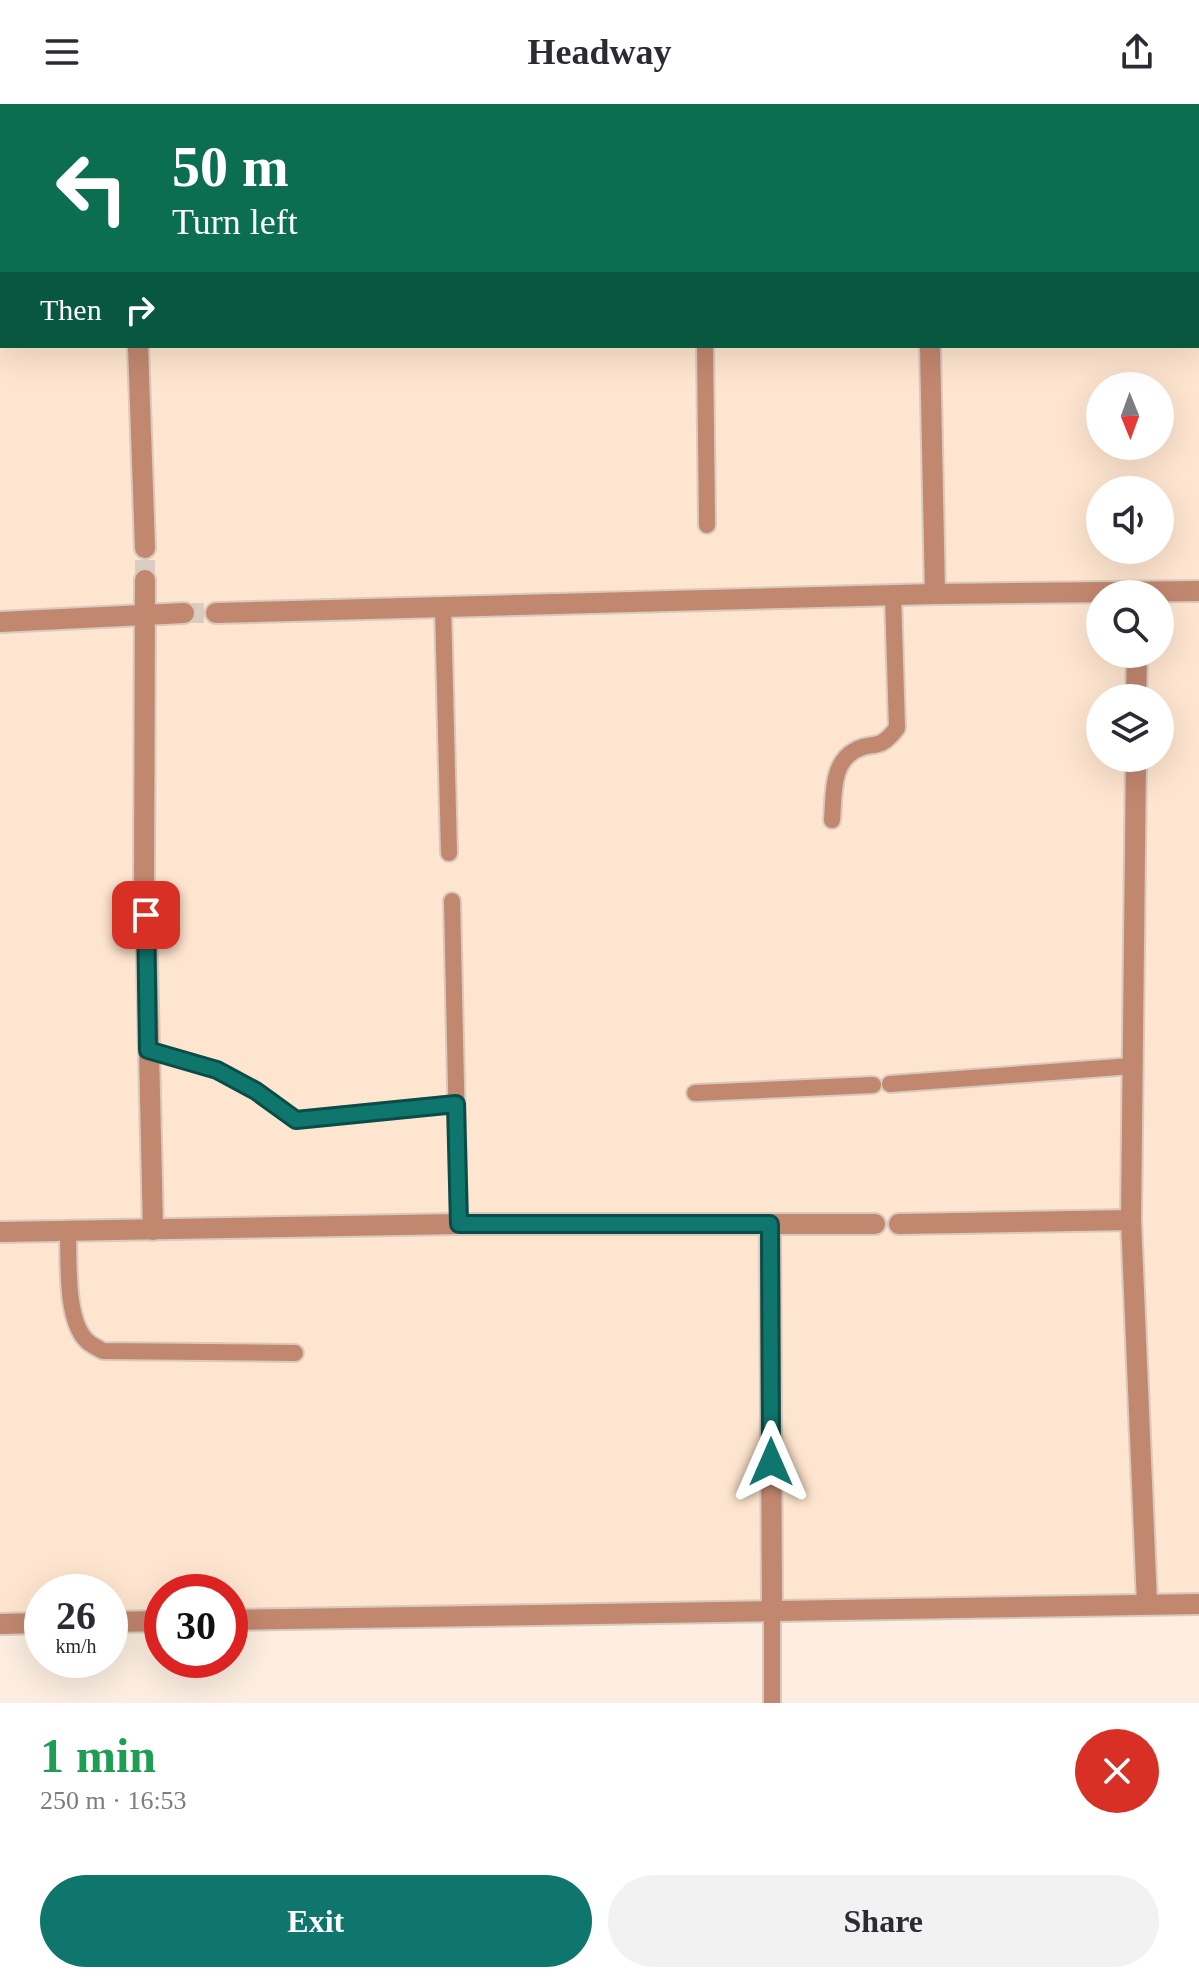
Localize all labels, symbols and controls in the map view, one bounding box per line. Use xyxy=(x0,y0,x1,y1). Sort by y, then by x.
icon: menu xyxy=(40,30,84,74)
icon: share xyxy=(1115,30,1159,74)
text: Headway xyxy=(528,32,672,72)
icon: left xyxy=(40,136,144,240)
text: 50 m xyxy=(172,136,289,198)
text: Turn left xyxy=(172,202,298,242)
icon: right xyxy=(118,288,162,332)
text: Then xyxy=(40,293,102,326)
north arrow xyxy=(1086,372,1174,460)
map controls xyxy=(1086,372,1174,772)
button: sound xyxy=(1086,476,1174,564)
button: search xyxy=(1086,580,1174,668)
button: layers xyxy=(1086,684,1174,772)
pin xyxy=(112,881,180,949)
icon: arrive xyxy=(124,893,168,937)
position arrow xyxy=(729,1420,813,1504)
speed limit sign: 30 xyxy=(144,1574,248,1678)
text: 26 xyxy=(56,1593,96,1638)
text: km/h xyxy=(55,1635,97,1657)
text: 1 min xyxy=(40,1729,156,1782)
button: close xyxy=(1075,1729,1159,1813)
text: 250 m · 16:53 xyxy=(40,1786,187,1815)
button: Exit xyxy=(40,1875,592,1967)
button: Share xyxy=(608,1875,1159,1967)

